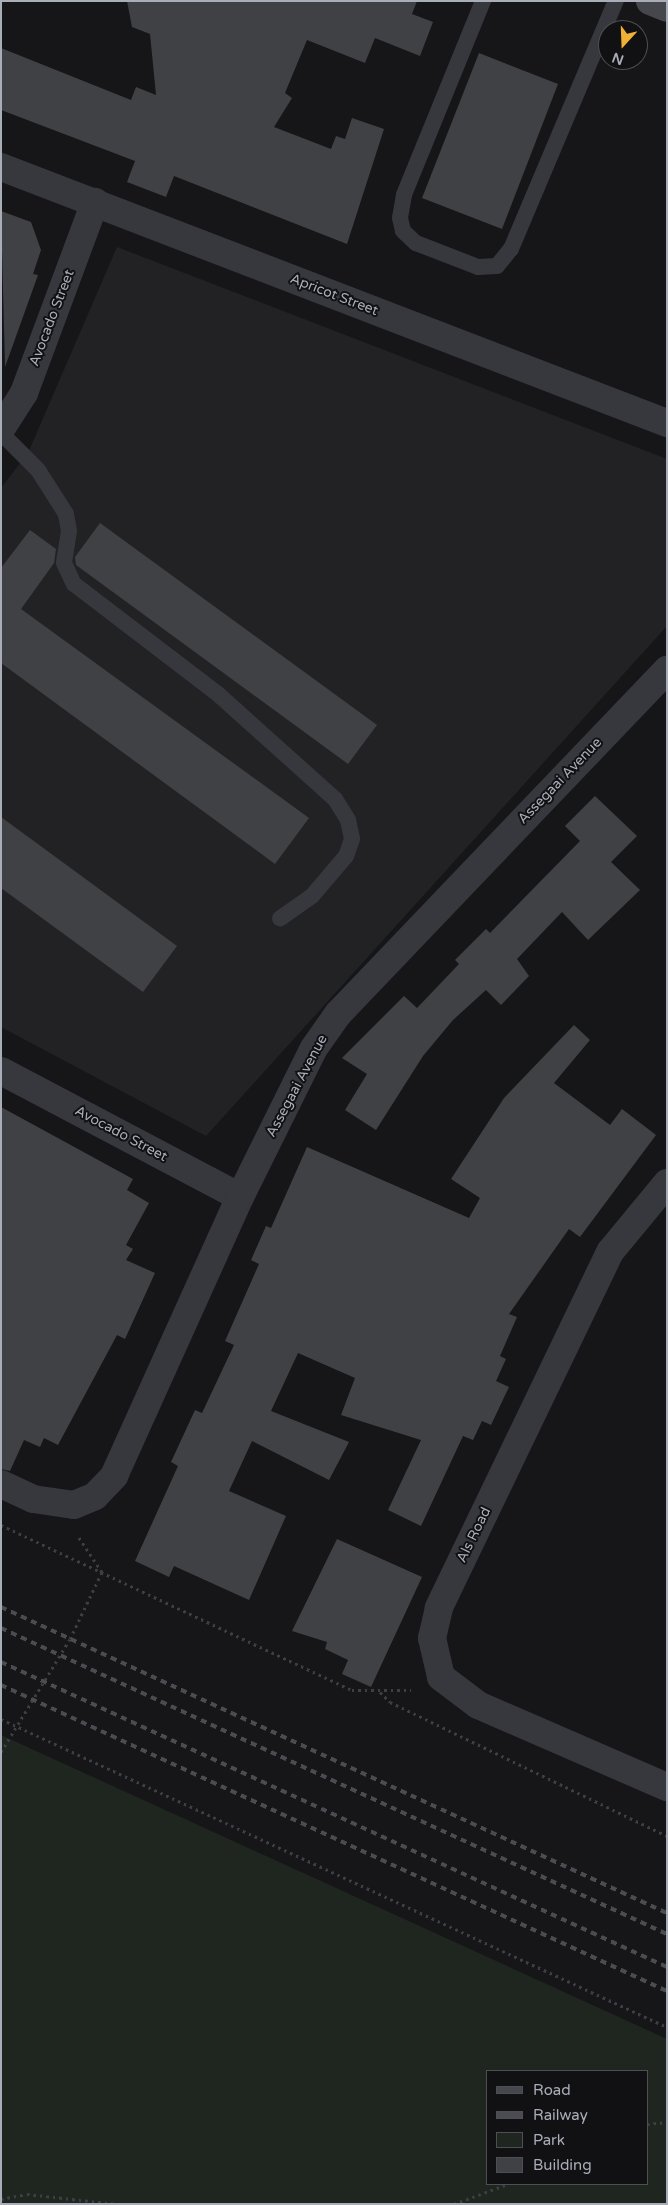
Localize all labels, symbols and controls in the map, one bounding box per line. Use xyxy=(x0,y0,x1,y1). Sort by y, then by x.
north arrow xyxy=(598,20,648,70)
text: N xyxy=(610,49,626,69)
street label: Avocado Street xyxy=(26,267,78,369)
street label: Apricot Street xyxy=(288,271,380,319)
street label: Assegaai Avenue xyxy=(514,734,606,828)
street label: Assegaai Avenue xyxy=(263,1032,331,1140)
street label: Avocado Street xyxy=(72,1103,170,1165)
street label: Als Road xyxy=(453,1505,495,1565)
legend xyxy=(486,2070,648,2185)
text: Road xyxy=(533,2081,571,2099)
text: Railway xyxy=(533,2106,588,2124)
text: Park xyxy=(533,2131,565,2149)
text: Building xyxy=(533,2156,592,2174)

